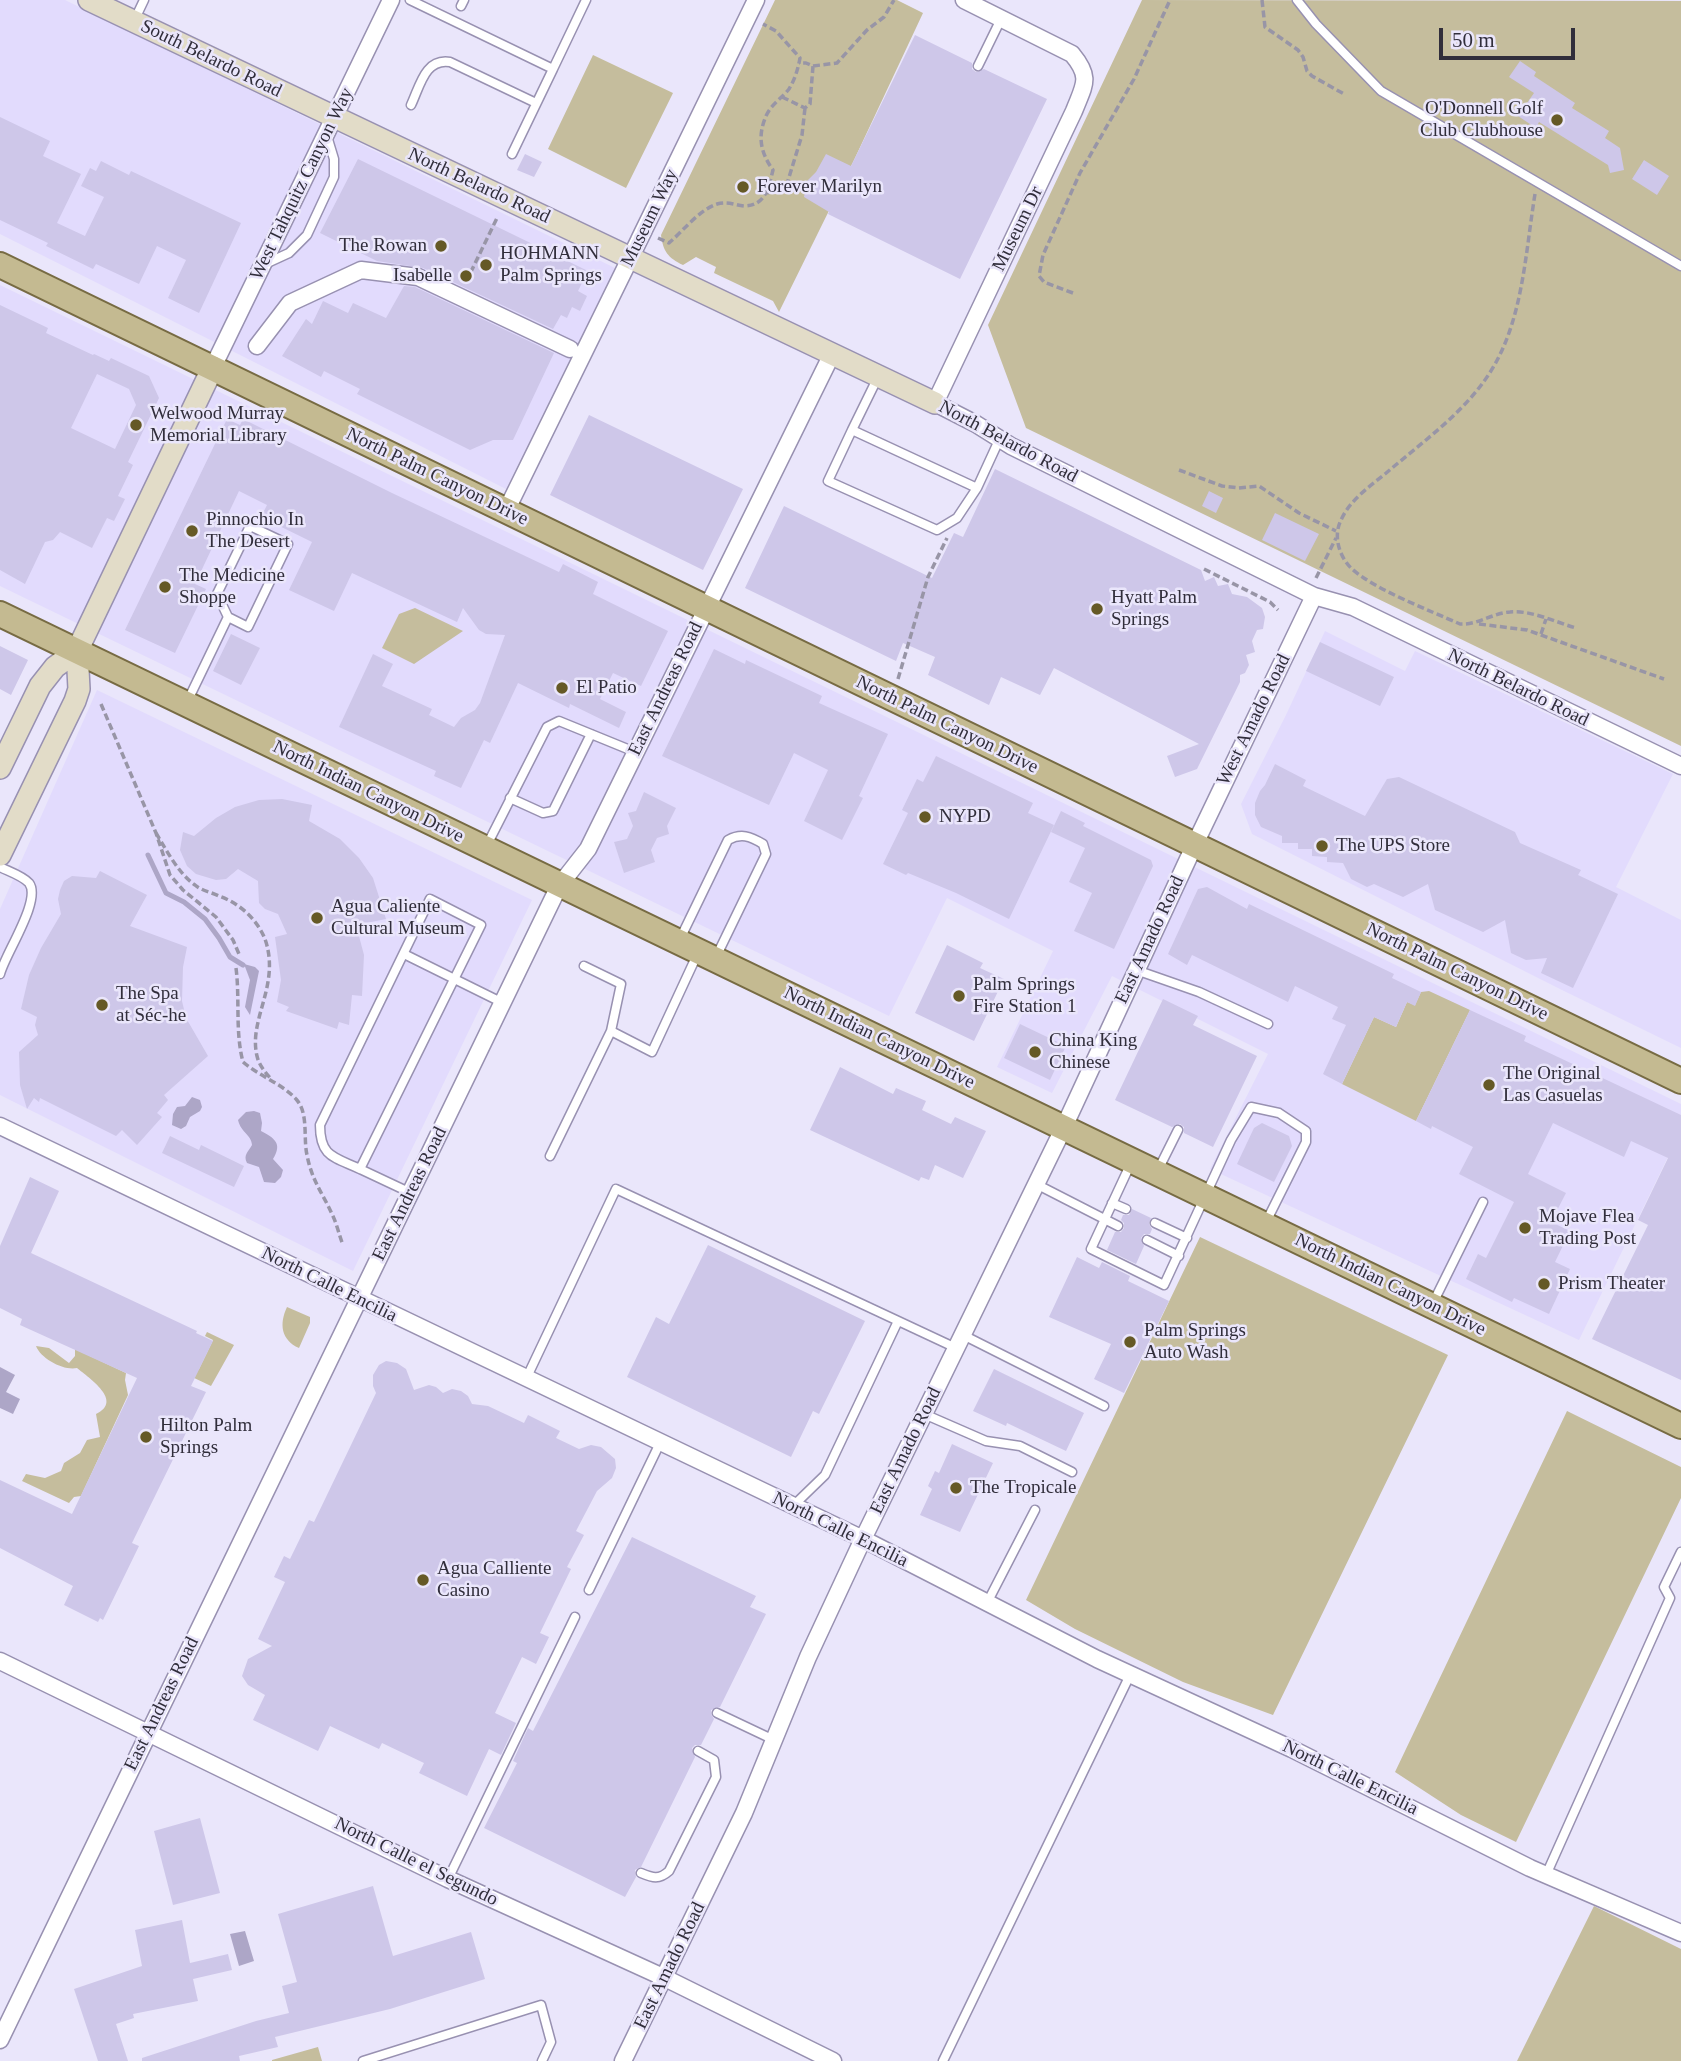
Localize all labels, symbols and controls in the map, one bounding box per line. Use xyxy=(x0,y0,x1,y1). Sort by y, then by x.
scale bar xyxy=(1443,14,1580,58)
street label: South Belardo Road xyxy=(137,15,285,103)
text: 50 m xyxy=(1452,28,1495,52)
street label: West Tahquitz Canyon Way xyxy=(245,84,359,284)
place label: O'Donnell Golf Club Clubhouse xyxy=(1420,98,1543,142)
marker: O'Donnell Golf Club Clubhouse xyxy=(1549,112,1565,128)
street label: North Belardo Road xyxy=(404,143,554,229)
street label: Museum Way xyxy=(617,166,683,270)
place label: Forever Marilyn xyxy=(757,176,882,198)
marker: Forever Marilyn xyxy=(735,179,751,195)
street label: Museum Dr xyxy=(988,183,1048,275)
place label: The Rowan xyxy=(339,235,427,257)
marker: The Rowan xyxy=(433,238,449,254)
place label: HOHMANN Palm Springs xyxy=(500,243,602,287)
marker: HOHMANN Palm Springs xyxy=(478,257,494,273)
place label: Isabelle xyxy=(393,265,452,287)
marker: Isabelle xyxy=(458,268,474,284)
street label: North Belardo Road xyxy=(935,396,1081,488)
place label: Welwood Murray Memorial Library xyxy=(150,403,287,447)
marker: Welwood Murray Memorial Library xyxy=(128,417,144,433)
street label: North Palm Canyon Drive xyxy=(342,423,532,531)
place label: Pinnochio In The Desert xyxy=(206,509,304,553)
marker: Pinnochio In The Desert xyxy=(184,523,200,539)
place label: The Medicine Shoppe xyxy=(179,565,285,609)
marker: The Medicine Shoppe xyxy=(157,579,173,595)
place label: Hyatt Palm Springs xyxy=(1111,587,1197,631)
marker: Hyatt Palm Springs xyxy=(1089,601,1105,617)
street label: East Andreas Road xyxy=(624,619,708,759)
street label: North Belardo Road xyxy=(1444,644,1592,732)
street label: West Amado Road xyxy=(1212,651,1296,789)
street label: North Palm Canyon Drive xyxy=(852,671,1042,779)
place label: El Patio xyxy=(576,677,637,699)
marker: El Patio xyxy=(554,680,570,696)
street label: North Indian Canyon Drive xyxy=(269,736,467,848)
place label: NYPD xyxy=(939,806,991,828)
marker: NYPD xyxy=(917,809,933,825)
place label: The UPS Store xyxy=(1336,835,1450,857)
marker: The UPS Store xyxy=(1314,838,1330,854)
street label: East Amado Road xyxy=(1110,873,1190,1007)
place label: Agua Caliente Cultural Museum xyxy=(331,896,465,940)
marker: Agua Caliente Cultural Museum xyxy=(309,910,325,926)
street label: North Palm Canyon Drive xyxy=(1362,918,1552,1026)
place label: Palm Springs Fire Station 1 xyxy=(973,974,1076,1018)
street label: North Indian Canyon Drive xyxy=(780,982,978,1094)
place label: The Spa at Séc-he xyxy=(116,983,186,1027)
marker: Palm Springs Fire Station 1 xyxy=(951,988,967,1004)
marker: The Spa at Séc-he xyxy=(94,997,110,1013)
place label: China King Chinese xyxy=(1049,1030,1137,1074)
marker: China King Chinese xyxy=(1027,1044,1043,1060)
place label: The Original Las Casuelas xyxy=(1503,1063,1603,1107)
marker: The Original Las Casuelas xyxy=(1481,1077,1497,1093)
street label: East Andreas Road xyxy=(368,1124,452,1264)
place label: Mojave Flea Trading Post xyxy=(1539,1206,1636,1250)
marker: Mojave Flea Trading Post xyxy=(1517,1220,1533,1236)
street label: North Indian Canyon Drive xyxy=(1291,1229,1489,1341)
street label: North Calle Encilia xyxy=(258,1242,400,1328)
place label: Prism Theater xyxy=(1558,1273,1665,1295)
marker: Prism Theater xyxy=(1536,1276,1552,1292)
place label: Palm Springs Auto Wash xyxy=(1144,1320,1246,1364)
marker: Palm Springs Auto Wash xyxy=(1122,1334,1138,1350)
street label: East Amado Road xyxy=(865,1384,947,1518)
place label: Hilton Palm Springs xyxy=(160,1415,252,1459)
marker: Hilton Palm Springs xyxy=(138,1429,154,1445)
place label: The Tropicale xyxy=(970,1477,1076,1499)
marker: The Tropicale xyxy=(948,1480,964,1496)
street label: North Calle Encilia xyxy=(769,1487,911,1573)
place label: Agua Calliente Casino xyxy=(437,1558,551,1602)
marker: Agua Calliente Casino xyxy=(415,1572,431,1588)
street label: East Andreas Road xyxy=(120,1634,204,1774)
street label: North Calle Encilia xyxy=(1279,1735,1421,1821)
street label: North Calle el Segundo xyxy=(331,1813,501,1911)
street label: East Amado Road xyxy=(629,1899,711,2033)

